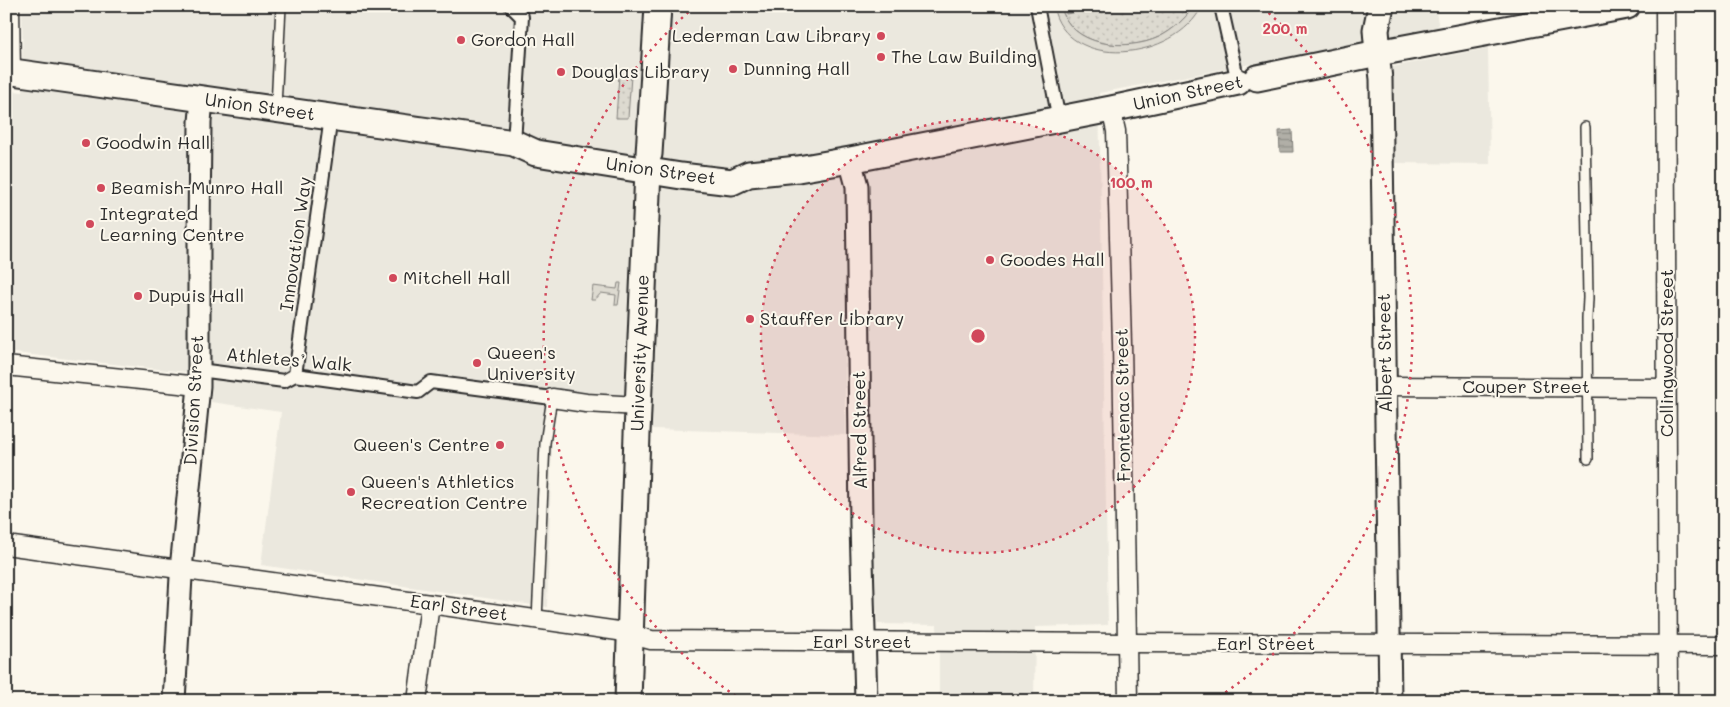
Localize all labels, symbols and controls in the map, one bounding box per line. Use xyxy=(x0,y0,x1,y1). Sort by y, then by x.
text: 200 m xyxy=(1263,18,1308,38)
place label: Lederman Law Library xyxy=(672,23,871,47)
place label: Gordon Hall xyxy=(471,27,575,51)
marker: Lederman Law Library xyxy=(875,30,887,42)
marker: Gordon Hall xyxy=(455,34,467,46)
place label: The Law Building xyxy=(891,44,1037,68)
marker: The Law Building xyxy=(875,51,887,63)
place label: Dunning Hall xyxy=(743,56,850,80)
place label: Douglas Library xyxy=(571,59,710,83)
marker: Dunning Hall xyxy=(727,63,739,75)
marker: Douglas Library xyxy=(555,66,567,78)
street label: Union Street xyxy=(1131,69,1245,115)
street label: Union Street xyxy=(203,86,317,126)
place label: Goodwin Hall xyxy=(96,130,210,154)
marker: Goodwin Hall xyxy=(80,137,92,149)
street label: Union Street xyxy=(604,150,718,190)
text: 100 m xyxy=(1109,172,1153,192)
place label: Beamish-Munro Hall xyxy=(111,175,284,199)
street label: Innovation Way xyxy=(274,175,316,313)
marker: Beamish-Munro Hall xyxy=(95,182,107,194)
place label: Integrated Learning Centre xyxy=(100,201,245,246)
marker: Integrated Learning Centre xyxy=(84,218,96,230)
place label: Goodes Hall xyxy=(1000,247,1105,271)
marker: Goodes Hall xyxy=(984,254,996,266)
place label: Mitchell Hall xyxy=(403,265,511,289)
street label: Collingwood Street xyxy=(1654,269,1678,437)
marker: Mitchell Hall xyxy=(387,272,399,284)
street label: University Avenue xyxy=(624,274,654,432)
place label: Dupuis Hall xyxy=(148,283,244,307)
marker: Dupuis Hall xyxy=(132,290,144,302)
street label: Albert Street xyxy=(1371,293,1397,413)
place label: Stauffer Library xyxy=(760,306,904,330)
marker: Stauffer Library xyxy=(744,313,756,325)
centre of rings xyxy=(969,327,987,345)
street label: Frontenac Street xyxy=(1109,328,1135,482)
street label: Division Street xyxy=(178,334,208,466)
place label: Queen's University xyxy=(487,340,576,385)
street label: Athletes’ Walk xyxy=(225,342,353,376)
marker: Queen's University xyxy=(471,357,483,369)
street label: Alfred Street xyxy=(846,371,872,490)
street label: Couper Street xyxy=(1462,374,1590,398)
place label: Queen's Centre xyxy=(353,432,490,456)
marker: Queen's Centre xyxy=(494,439,506,451)
place label: Queen's Athletics Recreation Centre xyxy=(361,469,528,514)
marker: Queen's Athletics Recreation Centre xyxy=(345,486,357,498)
street label: Earl Street xyxy=(409,588,509,626)
street label: Earl Street xyxy=(813,629,911,653)
street label: Earl Street xyxy=(1217,631,1315,655)

